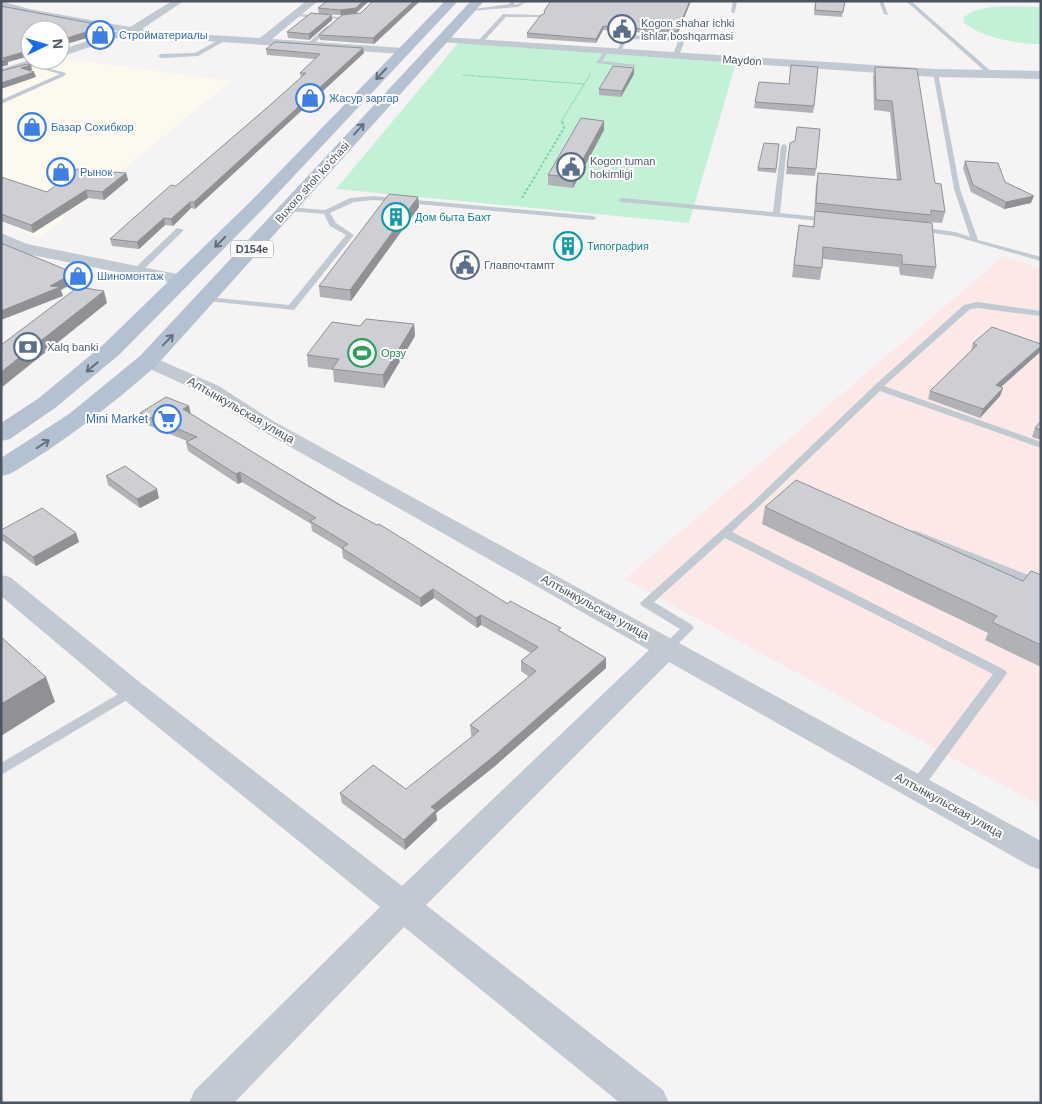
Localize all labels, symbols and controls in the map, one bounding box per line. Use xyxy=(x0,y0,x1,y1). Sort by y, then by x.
public building icon: Kogon shahar ichki ishlar boshqarmasi xyxy=(607,14,637,44)
place label: Kogon shahar ichki ishlar boshqarmasi xyxy=(641,17,735,42)
north arrow xyxy=(20,20,70,70)
shop icon: Стройматериалы xyxy=(85,20,115,50)
place label: Стройматериалы xyxy=(119,29,208,41)
text: N xyxy=(50,38,66,50)
street label: Maydon xyxy=(722,53,762,67)
one-way arrow xyxy=(375,67,387,80)
shop icon: Жасур заргар xyxy=(295,83,325,113)
place label: Жасур заргар xyxy=(329,92,399,104)
shop icon: Базар Сохибкор xyxy=(17,112,47,142)
place label: Базар Сохибкор xyxy=(51,121,134,133)
one-way arrow xyxy=(354,123,365,136)
street label: Buxoro shoh ko'chasi xyxy=(273,139,351,225)
public building icon: Kogon tuman hokimligi xyxy=(556,152,586,182)
place label: Kogon tuman hokimligi xyxy=(590,155,655,180)
shop icon: Рынок xyxy=(46,157,76,187)
place label: Рынок xyxy=(80,166,112,178)
building icon: Дом быта Бахт xyxy=(381,202,411,232)
place label: Дом быта Бахт xyxy=(415,211,491,223)
building icon: Типография xyxy=(553,231,583,261)
one-way arrow xyxy=(215,235,227,247)
road number: D154e xyxy=(231,240,273,258)
place label: Типография xyxy=(587,240,649,252)
public building icon: Главпочтампт xyxy=(450,250,480,280)
place label: Главпочтампт xyxy=(484,259,555,271)
shop icon: Шиномонтаж xyxy=(63,261,93,291)
place label: Шиномонтаж xyxy=(97,270,164,282)
bank icon: Xalq banki xyxy=(13,332,43,362)
one-way arrow xyxy=(162,334,174,347)
sports icon: Орзу xyxy=(347,338,377,368)
place label: Xalq banki xyxy=(47,341,98,353)
place label: Орзу xyxy=(381,347,406,359)
one-way arrow xyxy=(85,362,98,373)
street label: Алтынкульская улица xyxy=(185,374,297,447)
supermarket icon: Mini Market xyxy=(152,404,182,434)
place label: Mini Market xyxy=(86,412,149,426)
one-way arrow xyxy=(36,439,50,449)
street label: Алтынкульская улица xyxy=(539,572,652,643)
street label: Алтынкульская улица xyxy=(893,770,1006,841)

